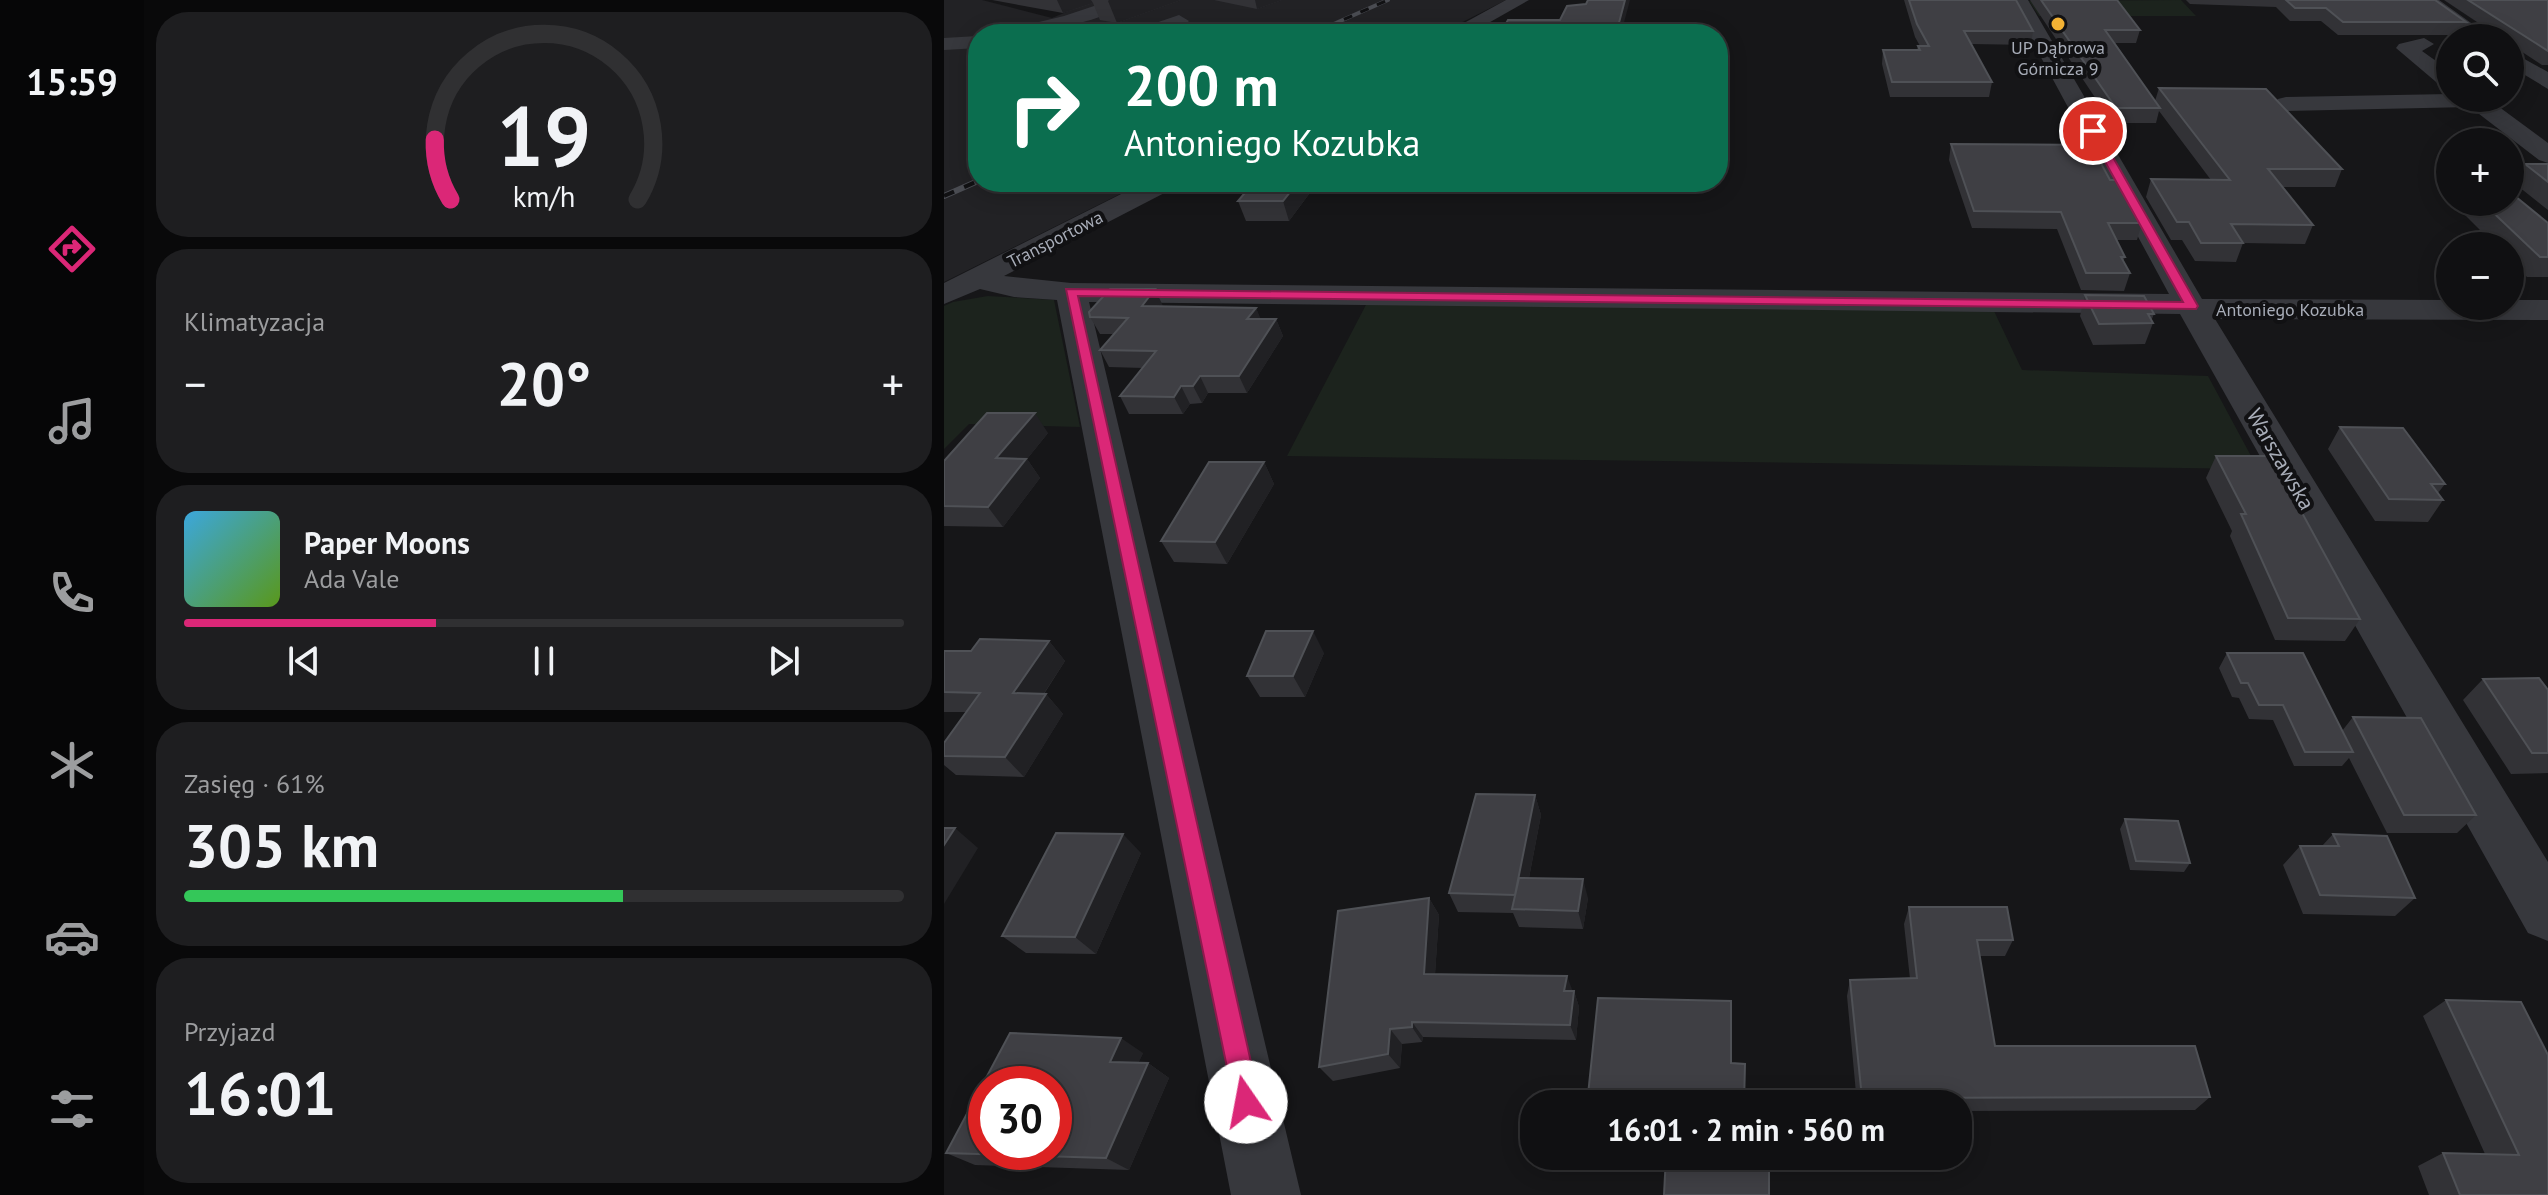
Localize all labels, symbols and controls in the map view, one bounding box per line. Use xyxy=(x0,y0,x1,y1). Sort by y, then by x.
marker: UP Dąbrowa Górnicza 9 xyxy=(2049,15,2067,33)
map controls xyxy=(2436,24,2524,320)
button: search xyxy=(2436,24,2524,112)
place label: UP Dąbrowa Górnicza 9 xyxy=(2011,36,2105,80)
text: 200 m xyxy=(1124,49,1279,121)
icon: right xyxy=(992,56,1096,160)
text: 15:59 xyxy=(26,58,118,105)
text: 19 xyxy=(497,81,591,189)
pin xyxy=(2059,97,2127,165)
icon: arrive xyxy=(2071,109,2115,153)
text: Antoniego Kozubka xyxy=(1124,119,1420,166)
button: + xyxy=(2436,128,2524,216)
text: km/h xyxy=(513,178,575,215)
street label: Transportowa xyxy=(1003,205,1107,273)
icon: directions xyxy=(44,221,100,277)
button: − xyxy=(2436,232,2524,320)
street label: Antoniego Kozubka xyxy=(2216,298,2364,321)
text: Klimatyzacja xyxy=(184,305,325,338)
text: 20° xyxy=(497,344,591,422)
text: − xyxy=(184,355,206,412)
text: + xyxy=(882,355,904,412)
icon: music xyxy=(44,393,100,449)
street label: Warszawska xyxy=(2241,403,2321,515)
text: Paper Moons xyxy=(304,523,470,562)
text: Ada Vale xyxy=(304,562,399,595)
icon: phone xyxy=(44,565,100,621)
icon: previous xyxy=(282,639,326,683)
icon: pause xyxy=(522,639,566,683)
icon: next xyxy=(762,639,806,683)
icon: climate xyxy=(44,737,100,793)
text: Zasięg · 61% xyxy=(184,767,325,800)
text: 305 km xyxy=(184,806,379,884)
icon: car xyxy=(44,909,100,965)
text: Przyjazd xyxy=(184,1015,275,1048)
text: 16:01 xyxy=(184,1054,336,1132)
position arrow xyxy=(1204,1060,1288,1144)
speed limit sign: 30 xyxy=(968,1066,1072,1170)
icon: filters xyxy=(44,1081,100,1137)
text: 16:01 · 2 min · 560 m xyxy=(1607,1110,1885,1149)

